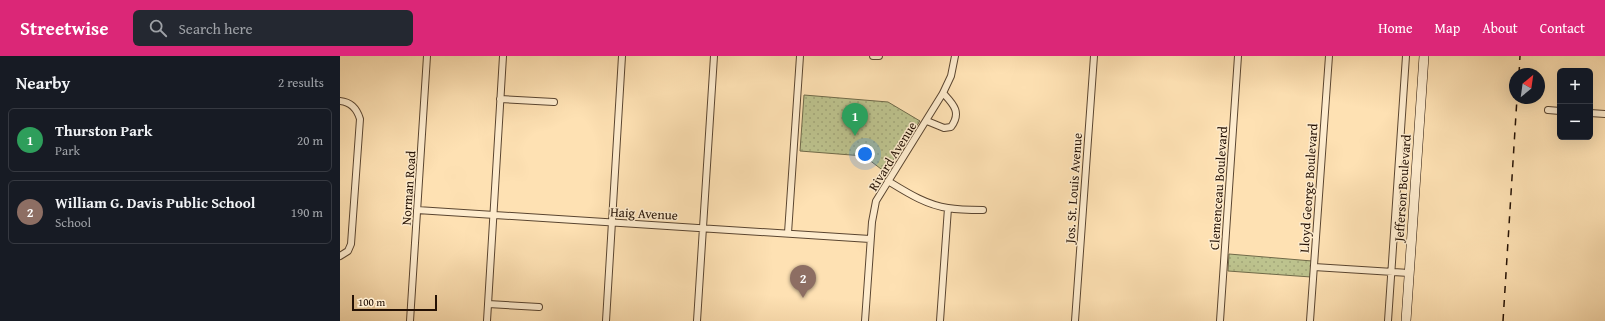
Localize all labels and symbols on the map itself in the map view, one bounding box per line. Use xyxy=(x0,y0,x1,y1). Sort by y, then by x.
north arrow xyxy=(1509,68,1545,104)
pin: 1 xyxy=(842,103,868,136)
street label: Rivard Avenue xyxy=(864,118,921,195)
street label: Lloyd George Boulevard xyxy=(1295,123,1322,253)
street label: Clemenceau Boulevard xyxy=(1205,125,1232,251)
street label: Jos. St. Louis Avenue xyxy=(1060,132,1087,246)
street label: Jefferson Boulevard xyxy=(1389,134,1416,244)
your location xyxy=(855,144,875,164)
street label: Norman Road xyxy=(396,150,421,226)
street label: Haig Avenue xyxy=(610,202,678,225)
pin: 2 xyxy=(790,265,816,298)
scale bar xyxy=(352,293,437,312)

